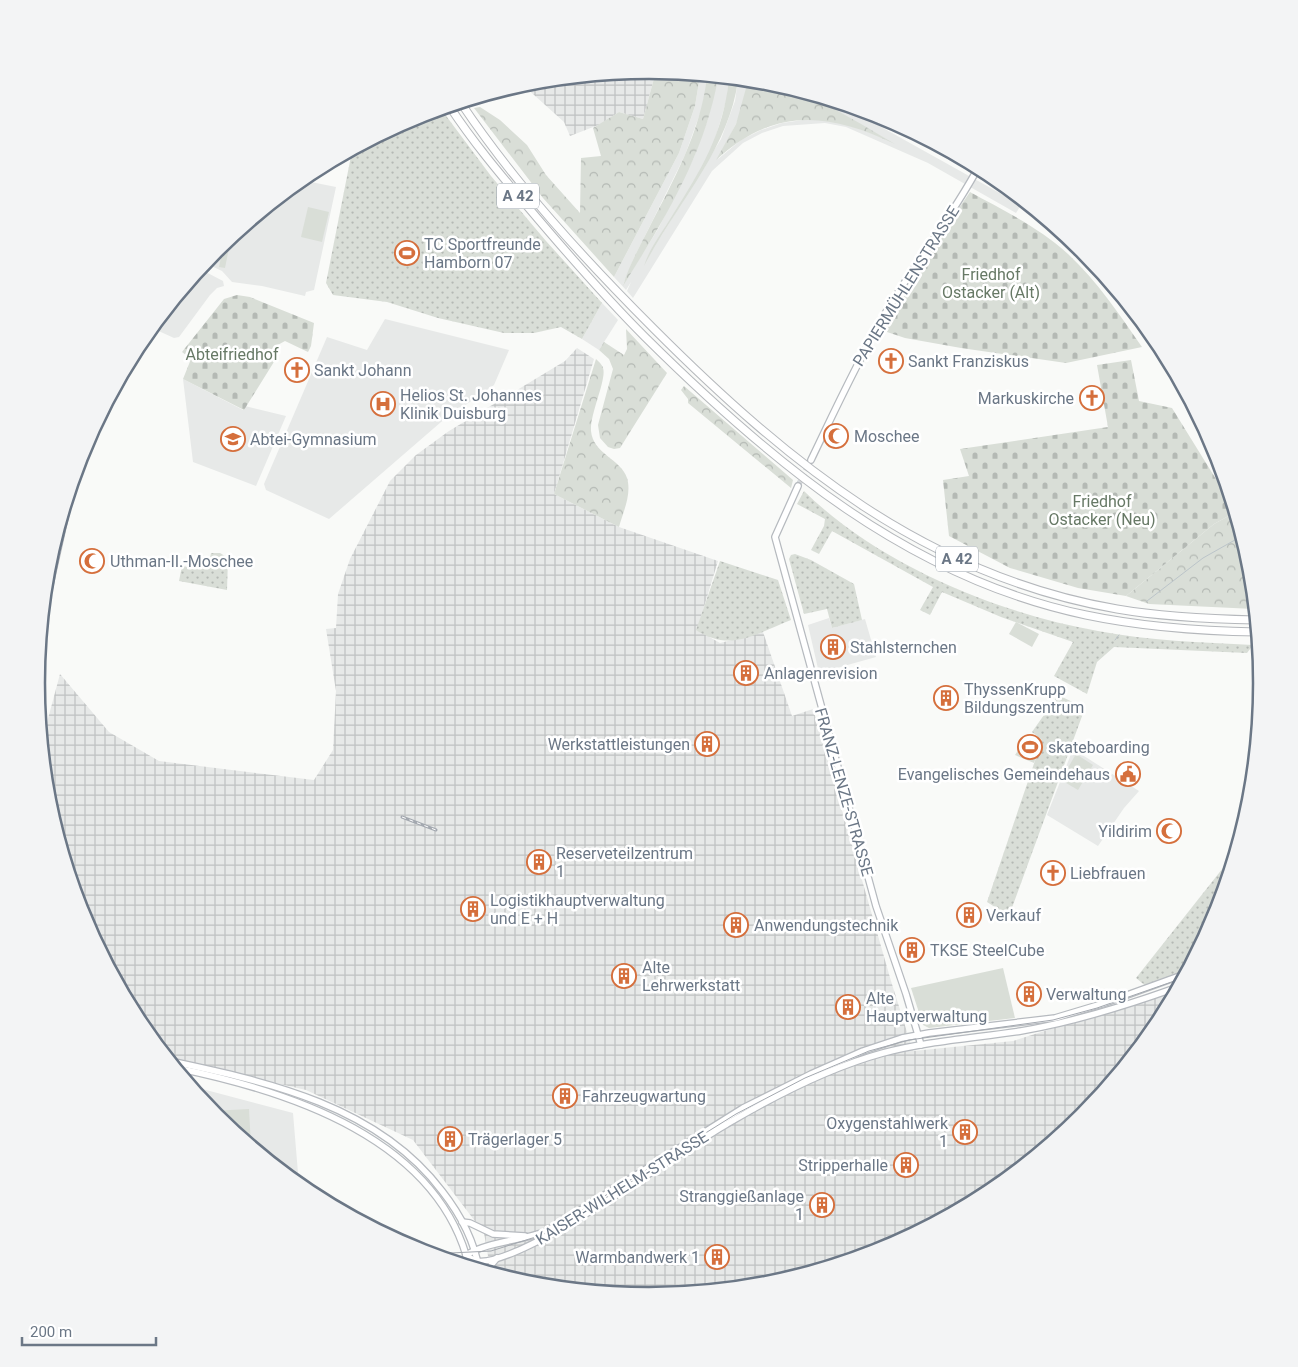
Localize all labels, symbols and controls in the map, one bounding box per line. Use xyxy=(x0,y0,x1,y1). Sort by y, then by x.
road number: A 42 xyxy=(497,184,539,208)
street label: PAPIERMÜHLENSTRASSE xyxy=(849,202,963,370)
place label: TC Sportfreunde Hamborn 07 xyxy=(424,235,541,272)
sports icon: TC Sportfreunde Hamborn 07 xyxy=(394,240,420,266)
park label: Friedhof Ostacker (Alt) xyxy=(942,265,1040,302)
park label: Abteifriedhof xyxy=(186,345,279,364)
church icon: Sankt Franziskus xyxy=(878,348,904,374)
place label: Sankt Franziskus xyxy=(908,352,1029,371)
church icon: Sankt Johann xyxy=(284,357,310,383)
place label: Sankt Johann xyxy=(314,361,412,380)
church icon: Markuskirche xyxy=(1079,385,1105,411)
place label: Helios St. Johannes Klinik Duisburg xyxy=(400,386,542,423)
place label: Markuskirche xyxy=(978,389,1074,408)
hospital icon: Helios St. Johannes Klinik Duisburg xyxy=(370,391,396,417)
mosque icon: Moschee xyxy=(823,423,849,449)
school or university icon: Abtei-Gymnasium xyxy=(220,426,246,452)
place label: Moschee xyxy=(854,427,920,446)
place label: Abtei-Gymnasium xyxy=(250,430,377,449)
park label: Friedhof Ostacker (Neu) xyxy=(1048,492,1156,529)
road number: A 42 xyxy=(936,546,978,572)
mosque icon: Uthman-II.-Moschee xyxy=(79,548,105,574)
place label: Uthman-II.-Moschee xyxy=(110,552,253,571)
building icon: Stahlsternchen xyxy=(820,634,846,660)
place label: Stahlsternchen xyxy=(850,638,957,657)
building icon: Anlagenrevision xyxy=(733,660,759,686)
place label: Anlagenrevision xyxy=(764,664,878,683)
place label: ThyssenKrupp Bildungszentrum xyxy=(964,680,1084,717)
building icon: ThyssenKrupp Bildungszentrum xyxy=(933,685,959,711)
street label: FRANZ-LENZE-STRASSE xyxy=(811,706,877,878)
building icon: Werkstattleistungen xyxy=(694,731,720,757)
sports icon: skateboarding xyxy=(1017,734,1043,760)
place label: Werkstattleistungen xyxy=(548,735,690,754)
place label: skateboarding xyxy=(1048,738,1150,757)
public building icon: Evangelisches Gemeindehaus xyxy=(1115,761,1141,787)
place label: Evangelisches Gemeindehaus xyxy=(898,765,1110,784)
mosque icon: Yildirim xyxy=(1156,818,1182,844)
place label: Yildirim xyxy=(1098,822,1152,841)
place label: Reserveteilzentrum 1 xyxy=(556,844,693,881)
building icon: Reserveteilzentrum 1 xyxy=(526,849,552,875)
church icon: Liebfrauen xyxy=(1040,860,1066,886)
place label: Liebfrauen xyxy=(1070,864,1146,883)
place label: Logistikhauptverwaltung und E + H xyxy=(490,891,665,928)
building icon: Logistikhauptverwaltung und E + H xyxy=(460,896,486,922)
building icon: Verkauf xyxy=(956,902,982,928)
place label: Verkauf xyxy=(986,906,1041,925)
building icon: Anwendungstechnik xyxy=(723,912,749,938)
place label: Anwendungstechnik xyxy=(754,916,899,935)
building icon: TKSE SteelCube xyxy=(899,937,925,963)
place label: TKSE SteelCube xyxy=(930,941,1044,960)
place label: Alte Lehrwerkstatt xyxy=(642,958,740,995)
building icon: Alte Lehrwerkstatt xyxy=(611,963,637,989)
building icon: Verwaltung xyxy=(1016,981,1042,1007)
place label: Verwaltung xyxy=(1046,985,1126,1004)
place label: Alte Hauptverwaltung xyxy=(866,989,987,1026)
building icon: Alte Hauptverwaltung xyxy=(835,994,861,1020)
building icon: Fahrzeugwartung xyxy=(552,1083,578,1109)
place label: Fahrzeugwartung xyxy=(582,1087,706,1106)
place label: Oxygenstahlwerk 1 xyxy=(826,1114,949,1151)
building icon: Oxygenstahlwerk 1 xyxy=(952,1119,978,1145)
building icon: Trägerlager 5 xyxy=(437,1126,463,1152)
street label: KAISER-WILHELM-STRASSE xyxy=(532,1127,712,1249)
place label: Trägerlager 5 xyxy=(468,1130,562,1149)
building icon: Stripperhalle xyxy=(893,1152,919,1178)
place label: Stripperhalle xyxy=(798,1156,888,1175)
place label: Stranggießanlage 1 xyxy=(679,1187,804,1224)
building icon: Stranggießanlage 1 xyxy=(809,1192,835,1218)
building icon: Warmbandwerk 1 xyxy=(704,1244,730,1270)
place label: Warmbandwerk 1 xyxy=(575,1248,700,1267)
scale bar xyxy=(22,1314,156,1346)
text: 200 m xyxy=(30,1323,72,1341)

